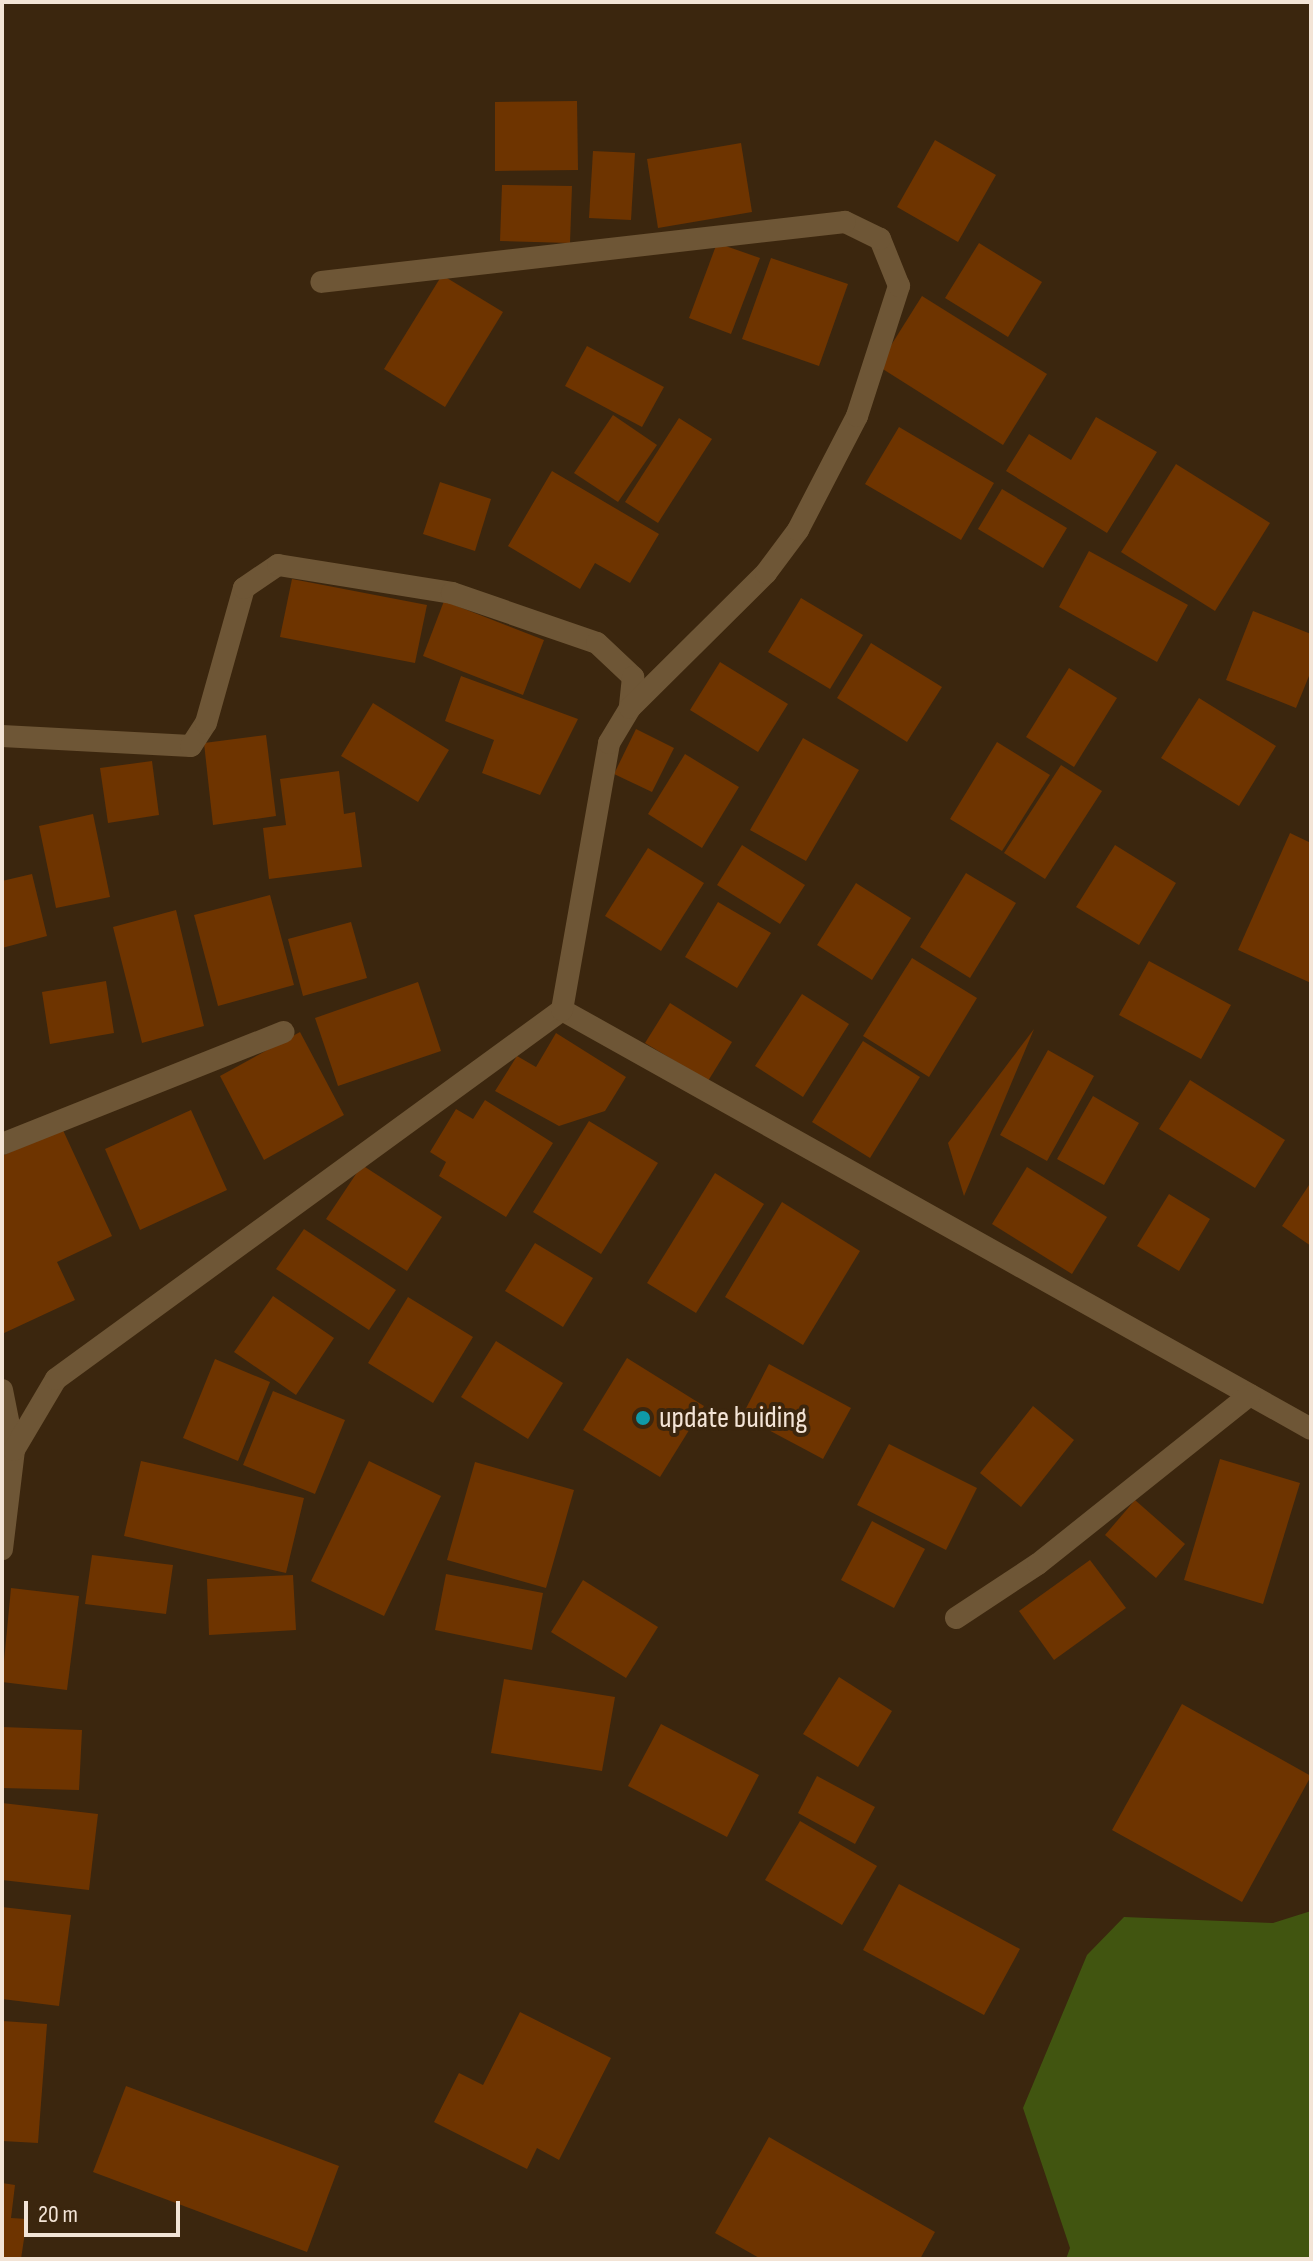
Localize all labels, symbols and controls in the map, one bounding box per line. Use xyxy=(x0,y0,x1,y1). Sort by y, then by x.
place label: update buiding xyxy=(659,1400,807,1436)
marker: update buiding xyxy=(634,1409,652,1427)
scale bar xyxy=(28,2185,184,2235)
text: 20 m xyxy=(38,2200,78,2229)

